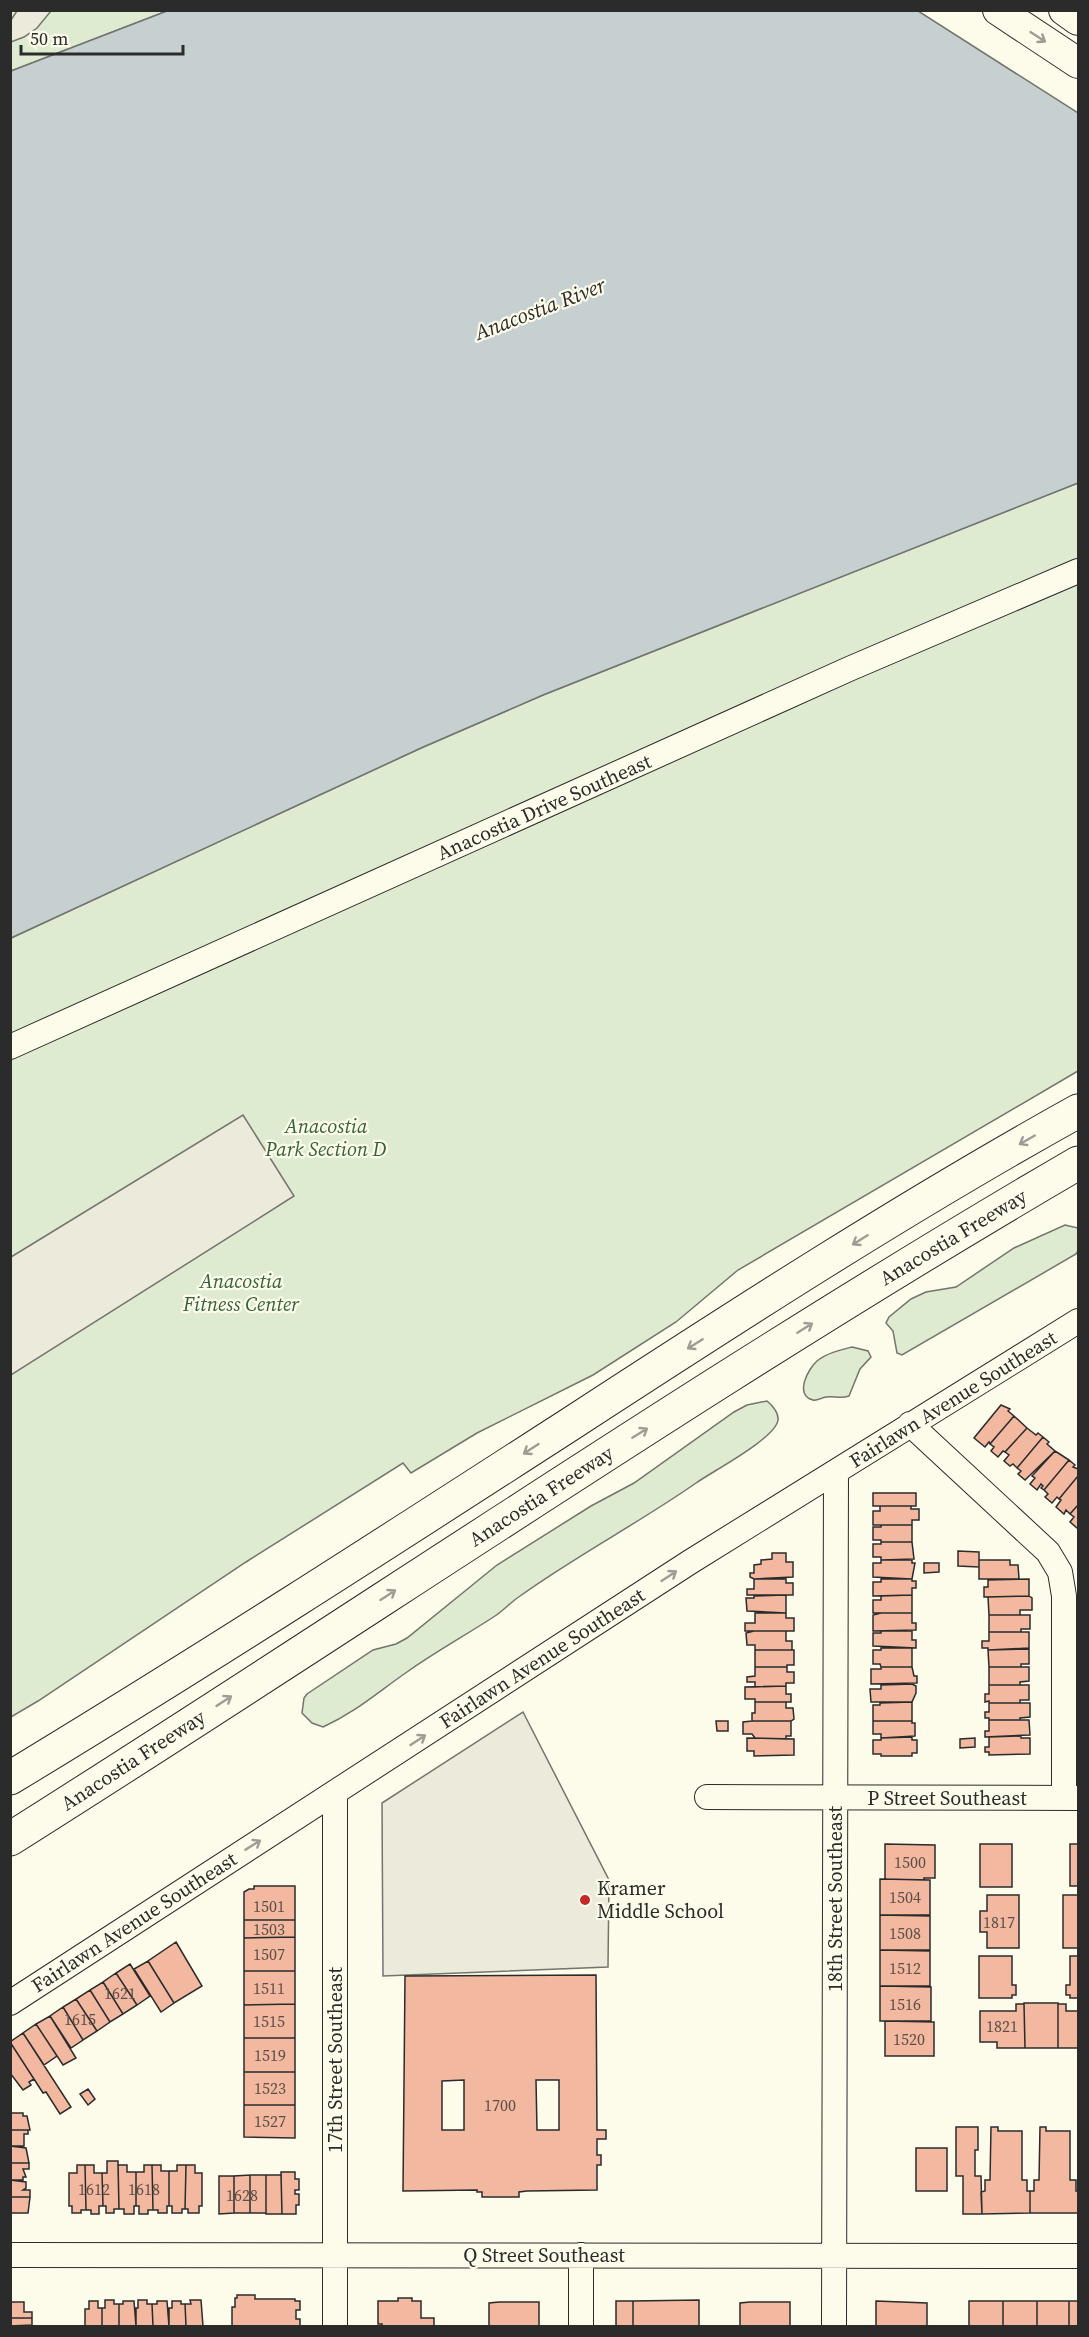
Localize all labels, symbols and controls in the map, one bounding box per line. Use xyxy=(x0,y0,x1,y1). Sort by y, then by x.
scale bar xyxy=(21,18,183,56)
text: 50 m xyxy=(30,26,68,51)
one-way arrow xyxy=(1029,31,1046,43)
water label: Anacostia River xyxy=(469,270,610,347)
street label: Anacostia Drive Southeast xyxy=(432,747,656,867)
park label: Anacostia Park Section D xyxy=(264,1112,387,1163)
one-way arrow xyxy=(1019,1135,1037,1146)
street label: Anacostia Freeway xyxy=(874,1182,1032,1292)
one-way arrow xyxy=(852,1235,869,1247)
park label: Anacostia Fitness Center xyxy=(182,1267,300,1318)
one-way arrow xyxy=(796,1322,813,1334)
street label: Fairlawn Avenue Southeast xyxy=(844,1323,1062,1474)
one-way arrow xyxy=(687,1338,704,1350)
one-way arrow xyxy=(631,1426,648,1438)
street label: Anacostia Freeway xyxy=(463,1438,619,1553)
one-way arrow xyxy=(523,1444,540,1456)
one-way arrow xyxy=(660,1570,677,1582)
street label: Fairlawn Avenue Southeast xyxy=(434,1581,651,1735)
one-way arrow xyxy=(379,1588,396,1601)
one-way arrow xyxy=(215,1695,232,1707)
street label: Anacostia Freeway xyxy=(55,1702,211,1817)
one-way arrow xyxy=(409,1734,425,1746)
street label: P Street Southeast xyxy=(867,1784,1027,1812)
street label: 18th Street Southeast xyxy=(821,1805,849,1992)
one-way arrow xyxy=(244,1839,261,1851)
street label: Fairlawn Avenue Southeast xyxy=(26,1845,243,1999)
house number: 1500 xyxy=(894,1851,926,1873)
place label: Kramer Middle School xyxy=(597,1874,724,1925)
house number: 1504 xyxy=(889,1886,921,1908)
marker: Kramer Middle School xyxy=(578,1893,592,1907)
house number: 1501 xyxy=(253,1895,285,1917)
house number: 1817 xyxy=(983,1911,1015,1933)
house number: 1503 xyxy=(253,1918,285,1940)
house number: 1508 xyxy=(889,1922,921,1944)
house number: 1507 xyxy=(253,1943,285,1965)
house number: 1512 xyxy=(889,1957,921,1979)
street label: 17th Street Southeast xyxy=(321,1966,349,2153)
house number: 1511 xyxy=(253,1977,285,1999)
house number: 1621 xyxy=(104,1982,136,2004)
house number: 1516 xyxy=(889,1993,921,2015)
house number: 1615 xyxy=(64,2008,96,2030)
house number: 1515 xyxy=(253,2010,285,2032)
house number: 1821 xyxy=(986,2015,1018,2037)
house number: 1520 xyxy=(893,2028,925,2050)
house number: 1519 xyxy=(254,2044,286,2066)
house number: 1523 xyxy=(254,2077,286,2099)
house number: 1700 xyxy=(484,2094,516,2116)
house number: 1527 xyxy=(254,2110,286,2132)
house number: 1612 xyxy=(78,2178,110,2200)
house number: 1618 xyxy=(128,2178,160,2200)
house number: 1628 xyxy=(226,2184,258,2206)
street label: Q Street Southeast xyxy=(463,2241,625,2269)

